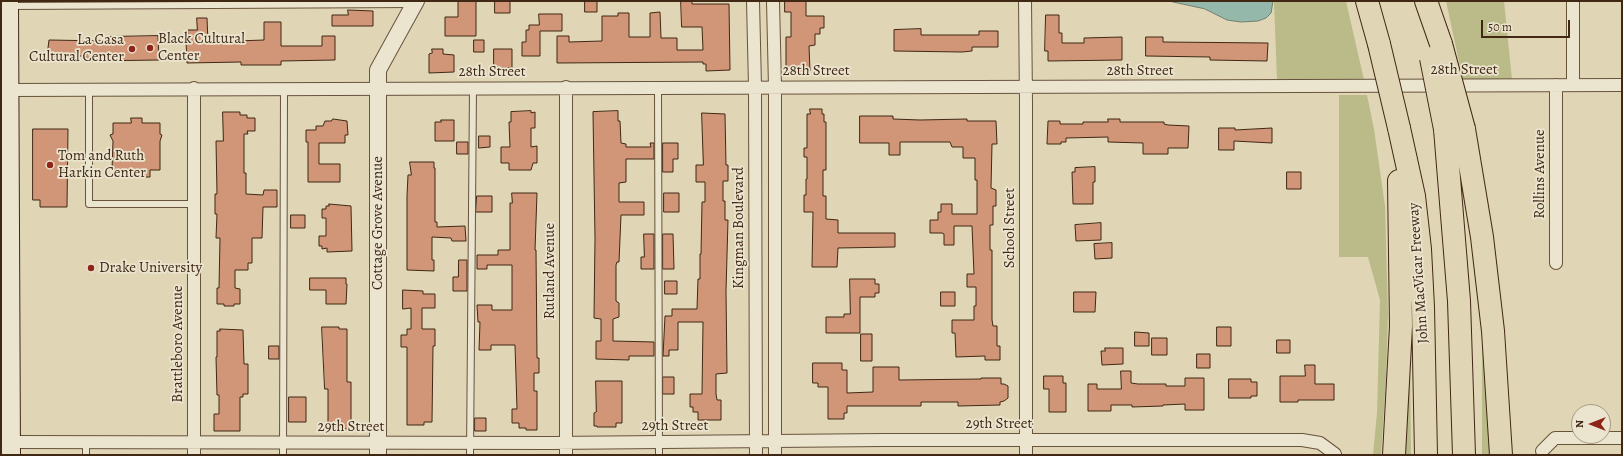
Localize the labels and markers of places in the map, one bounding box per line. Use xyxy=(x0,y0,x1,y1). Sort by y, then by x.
place label: Black Cultural Center xyxy=(158,30,245,65)
place label: La Casa Cultural Center xyxy=(29,31,124,66)
marker: Black Cultural Center xyxy=(145,43,155,53)
marker: La Casa Cultural Center xyxy=(127,44,137,54)
place label: Tom and Ruth Harkin Center xyxy=(58,147,146,182)
marker: Tom and Ruth Harkin Center xyxy=(45,160,55,170)
place label: Drake University xyxy=(99,259,202,277)
marker: Drake University xyxy=(86,263,96,273)

